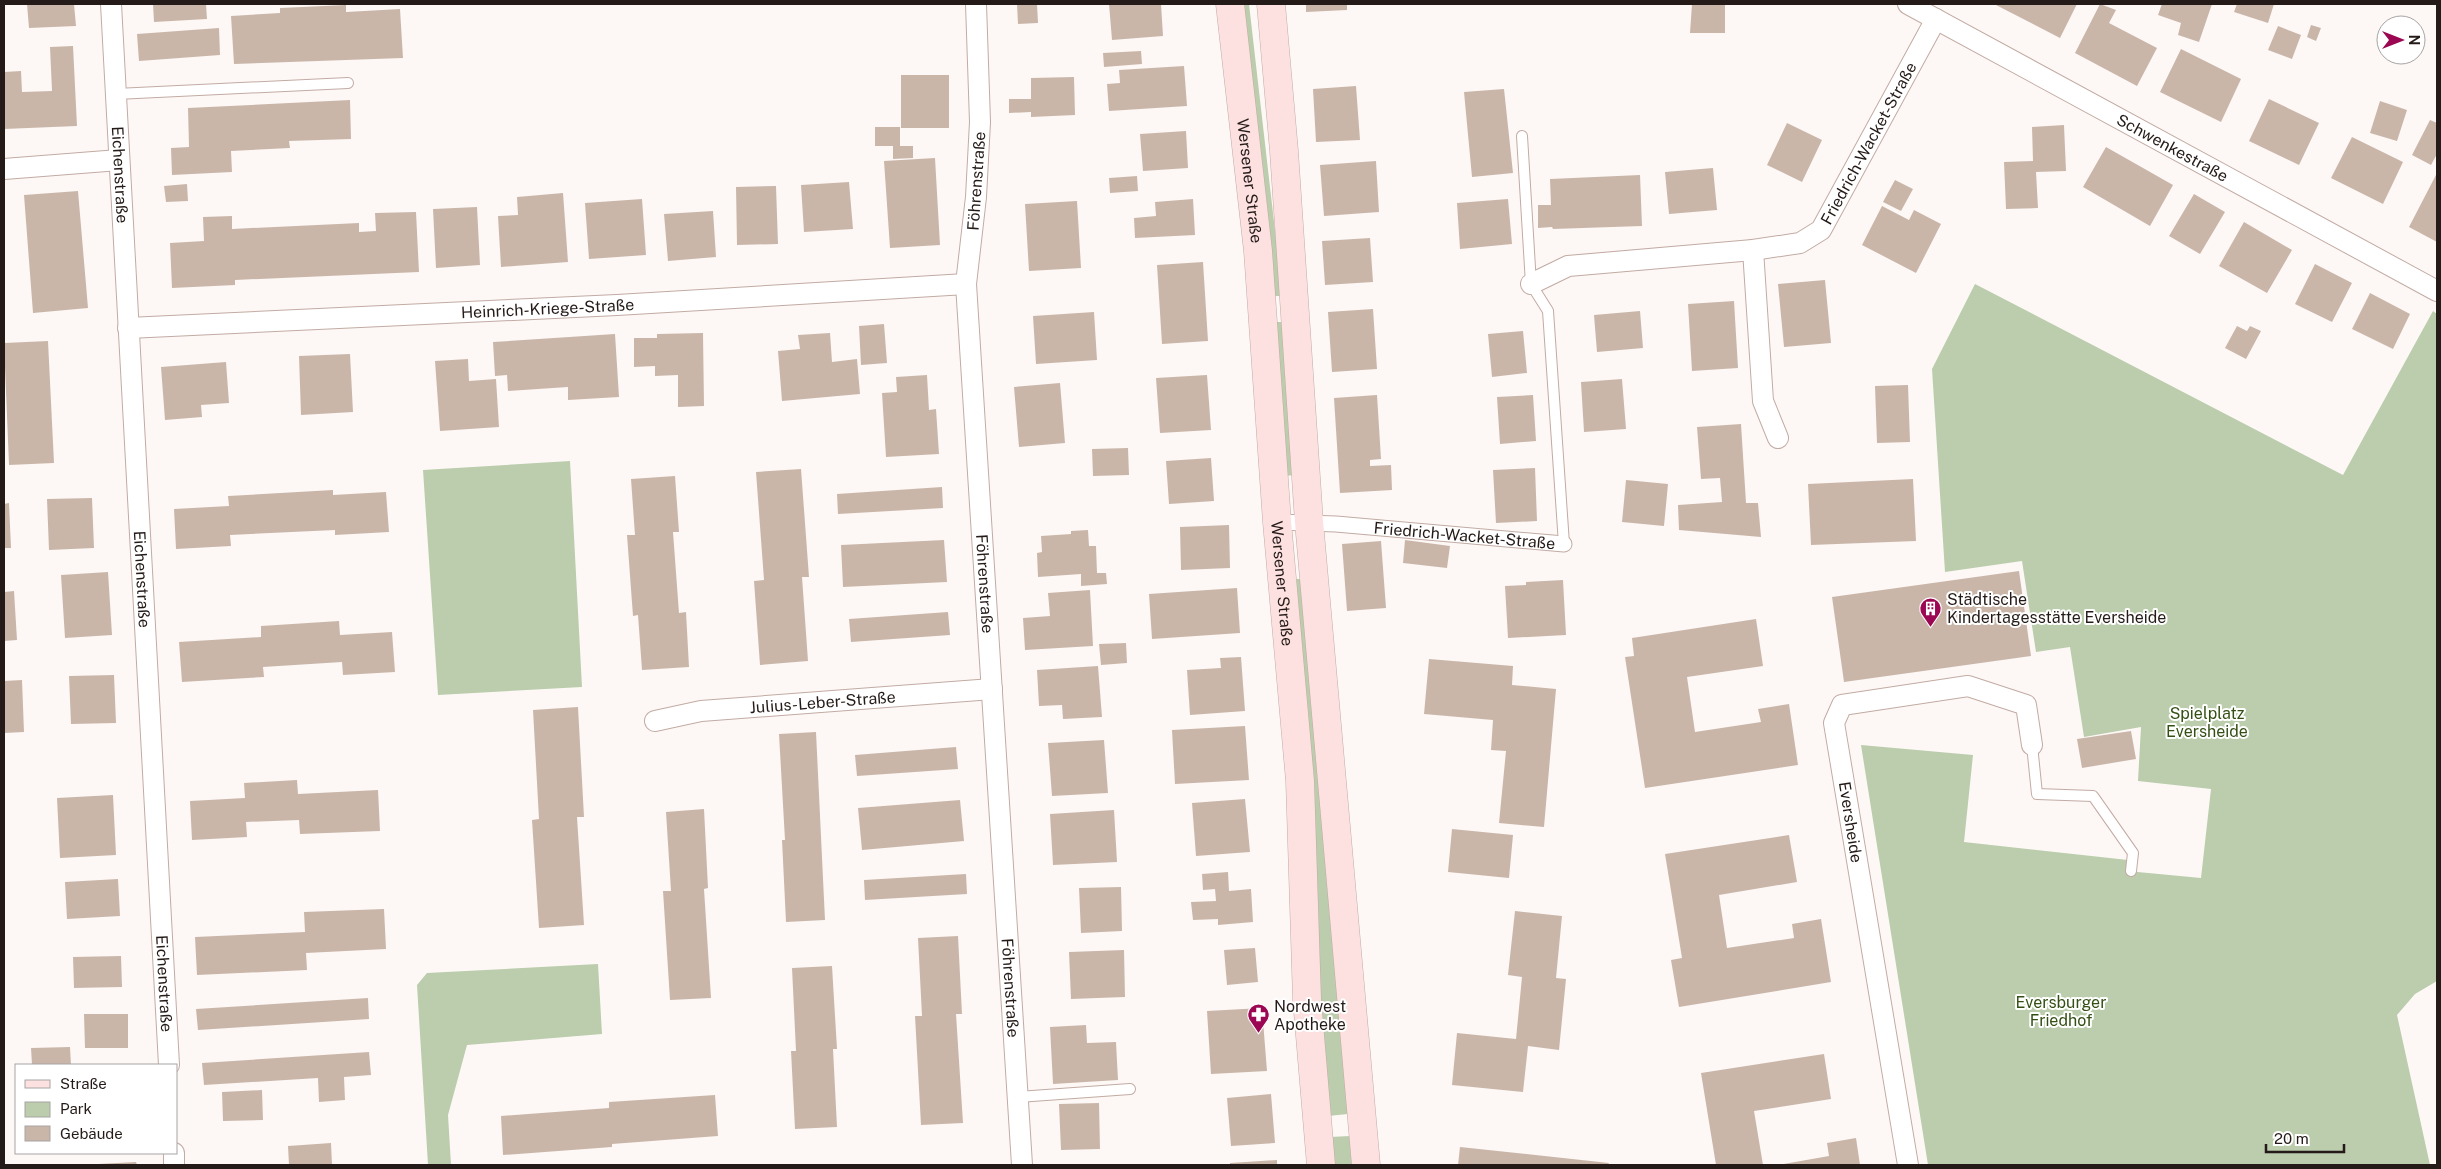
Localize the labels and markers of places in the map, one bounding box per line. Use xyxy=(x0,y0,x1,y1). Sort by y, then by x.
place label: Städtische Kindertagesstätte Eversheide xyxy=(1947,590,2166,627)
building icon: Städtische Kindertagesstätte Eversheide xyxy=(1919,596,1943,627)
place label: Nordwest Apotheke xyxy=(1274,997,1346,1034)
pharmacy icon: Nordwest Apotheke xyxy=(1246,1003,1270,1034)

